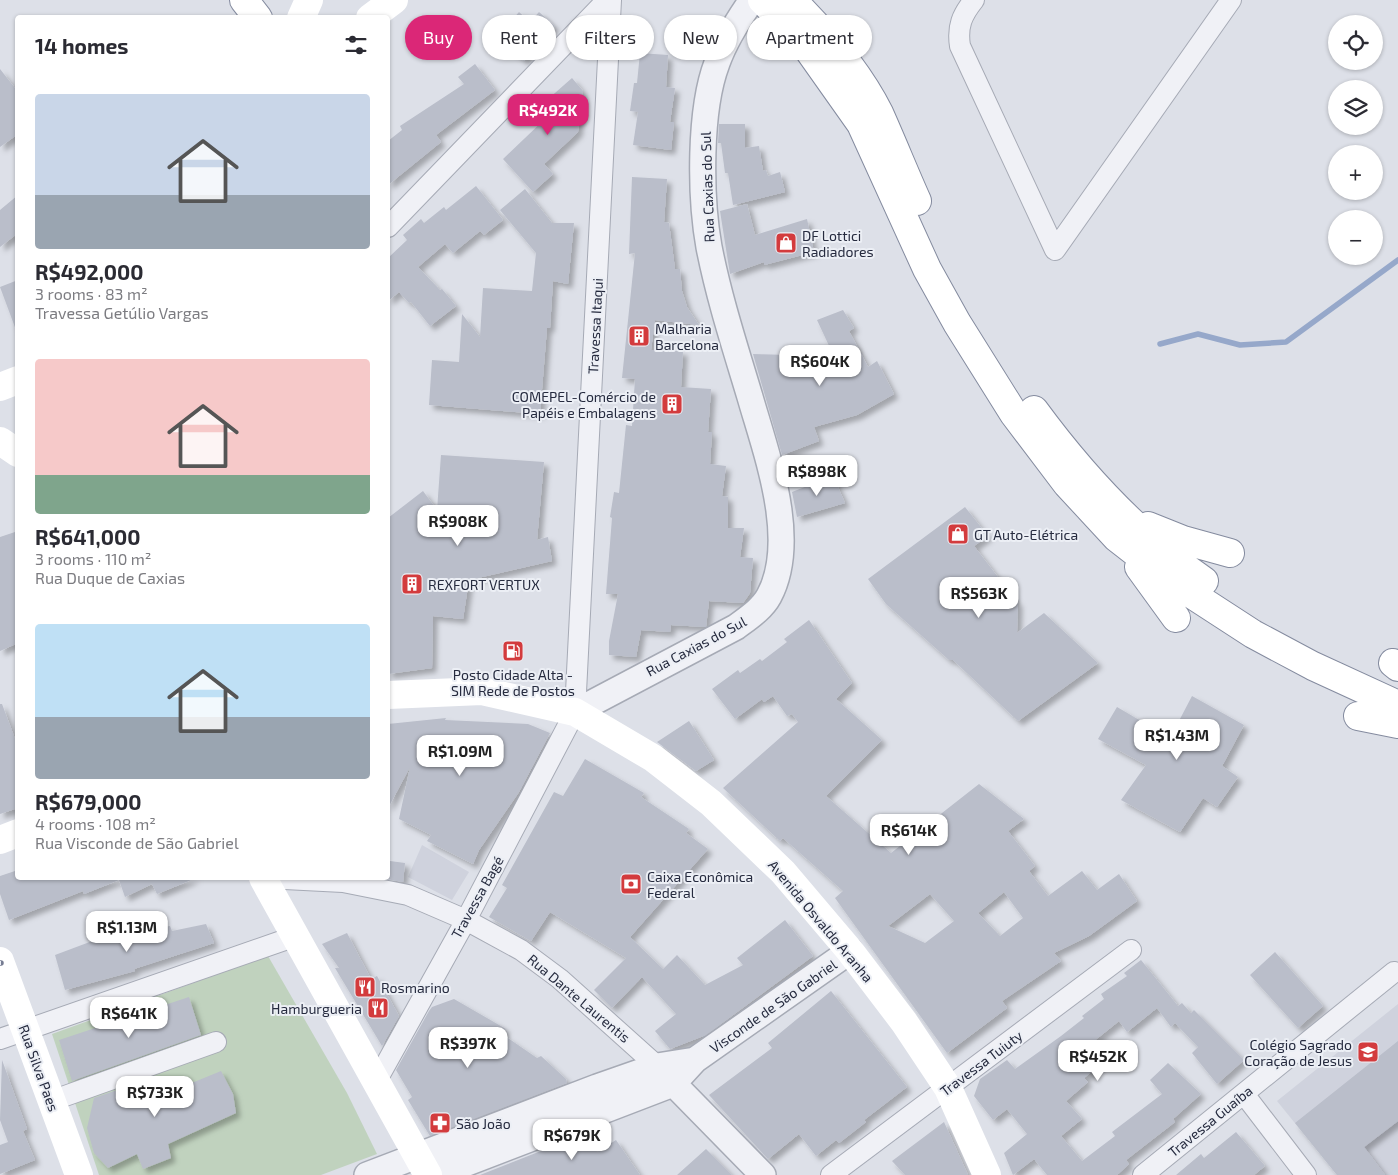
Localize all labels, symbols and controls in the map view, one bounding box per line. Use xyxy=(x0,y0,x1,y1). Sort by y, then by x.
chip: Buy xyxy=(405,15,472,60)
chip: Rent xyxy=(482,15,556,60)
chip: Filters xyxy=(566,15,654,60)
chip: New xyxy=(664,15,737,60)
chip: Apartment xyxy=(747,15,872,60)
map controls xyxy=(1328,15,1383,265)
button: locate xyxy=(1328,15,1383,70)
icon: filters xyxy=(342,31,370,59)
text: 14 homes xyxy=(35,33,129,58)
button: layers xyxy=(1328,80,1383,135)
pin: R$492K xyxy=(507,94,589,136)
text: R$492K xyxy=(519,100,577,119)
icon: home xyxy=(158,126,248,216)
street label: Rua Caxias do Sul xyxy=(697,130,717,243)
button: + xyxy=(1328,145,1383,200)
button: − xyxy=(1328,210,1383,265)
place label: DF Lottici Radiadores xyxy=(802,227,874,260)
shop icon: DF Lottici Radiadores xyxy=(774,231,798,255)
text: R$492,000 xyxy=(35,259,144,284)
street label: Travessa Itaqui xyxy=(584,278,606,374)
text: 3 rooms · 83 m² xyxy=(35,284,148,303)
text: Travessa Getúlio Vargas xyxy=(35,303,209,322)
place label: Malharia Barcelona xyxy=(655,320,719,353)
building icon: Malharia Barcelona xyxy=(627,324,651,348)
pin: R$604K xyxy=(779,344,861,387)
text: R$604K xyxy=(790,351,850,370)
place label: COMEPEL-Comércio de Papéis e Embalagens xyxy=(512,388,656,421)
icon: home xyxy=(158,391,248,481)
building icon: COMEPEL-Comércio de Papéis e Embalagens xyxy=(660,392,684,416)
pin: R$898K xyxy=(776,454,858,497)
text: R$898K xyxy=(787,461,847,480)
pin: R$908K xyxy=(417,504,499,547)
text: R$908K xyxy=(428,511,488,530)
shop icon: GT Auto-Elétrica xyxy=(946,522,970,546)
text: R$641,000 xyxy=(35,524,140,549)
place label: GT Auto-Elétrica xyxy=(974,526,1078,543)
text: 3 rooms · 110 m² xyxy=(35,549,152,568)
text: Rua Duque de Caxias xyxy=(35,568,185,587)
building icon: REXFORT VERTUX xyxy=(400,572,424,596)
place label: REXFORT VERTUX xyxy=(428,576,540,593)
pin: R$563K xyxy=(938,576,1020,619)
text: R$563K xyxy=(950,583,1008,602)
street label: Rua Caxias do Sul xyxy=(643,612,750,680)
fuel station icon: Posto Cidade Alta - SIM Rede de Postos xyxy=(501,639,525,663)
icon: home xyxy=(158,656,248,746)
place label: Posto Cidade Alta - SIM Rede de Postos xyxy=(451,666,575,699)
pin: R$1.43M xyxy=(1131,718,1223,761)
text: R$1.43M xyxy=(1145,725,1209,744)
pin: R$1.09M xyxy=(414,734,506,777)
text: R$1.09M xyxy=(428,741,492,760)
text: R$679,000 xyxy=(35,789,141,814)
text: 4 rooms · 108 m² xyxy=(35,814,156,833)
pin: R$614K xyxy=(868,814,950,856)
text: R$614K xyxy=(881,820,937,839)
text: Rua Visconde de São Gabriel xyxy=(35,833,239,852)
street label: Travessa Bagé xyxy=(447,853,507,941)
street label: Avenida Osvaldo Aranha xyxy=(765,857,877,985)
place label: Caixa Econômica Federal xyxy=(647,868,753,901)
bank icon: Caixa Econômica Federal xyxy=(619,872,643,896)
pin: R$1.13M xyxy=(81,910,173,953)
text: R$1.13M xyxy=(97,917,157,936)
street label: Rua Dante Laurentis xyxy=(524,950,634,1046)
street label: Visconde de São Gabriel xyxy=(706,955,840,1056)
restaurant icon: Rosmarino xyxy=(353,975,377,999)
place label: Rosmarino xyxy=(381,979,450,996)
pin: R$641K xyxy=(88,996,170,1039)
restaurant icon: Hamburgueria xyxy=(366,996,390,1020)
place label: Hamburgueria xyxy=(271,1000,362,1017)
text: R$641K xyxy=(101,1003,157,1022)
street label: Rua Silva Paes xyxy=(15,1022,63,1114)
pin: R$397K xyxy=(427,1026,509,1069)
street label: Travessa Tuiuty xyxy=(936,1026,1026,1100)
text: R$397K xyxy=(440,1033,496,1052)
place label: Colégio Sagrado Coração de Jesus xyxy=(1244,1036,1352,1070)
pin: R$452K xyxy=(1057,1040,1139,1082)
school or university icon: Colégio Sagrado Coração de Jesus xyxy=(1356,1040,1380,1064)
text: R$452K xyxy=(1069,1046,1127,1065)
pin: R$733K xyxy=(114,1076,196,1118)
text: R$733K xyxy=(127,1082,183,1101)
street label: Travessa Guaíba xyxy=(1164,1082,1256,1160)
pharmacy icon: São João xyxy=(428,1111,452,1135)
place label: São João xyxy=(456,1115,511,1132)
pin: R$679K xyxy=(531,1118,613,1161)
text: R$679K xyxy=(543,1125,601,1144)

